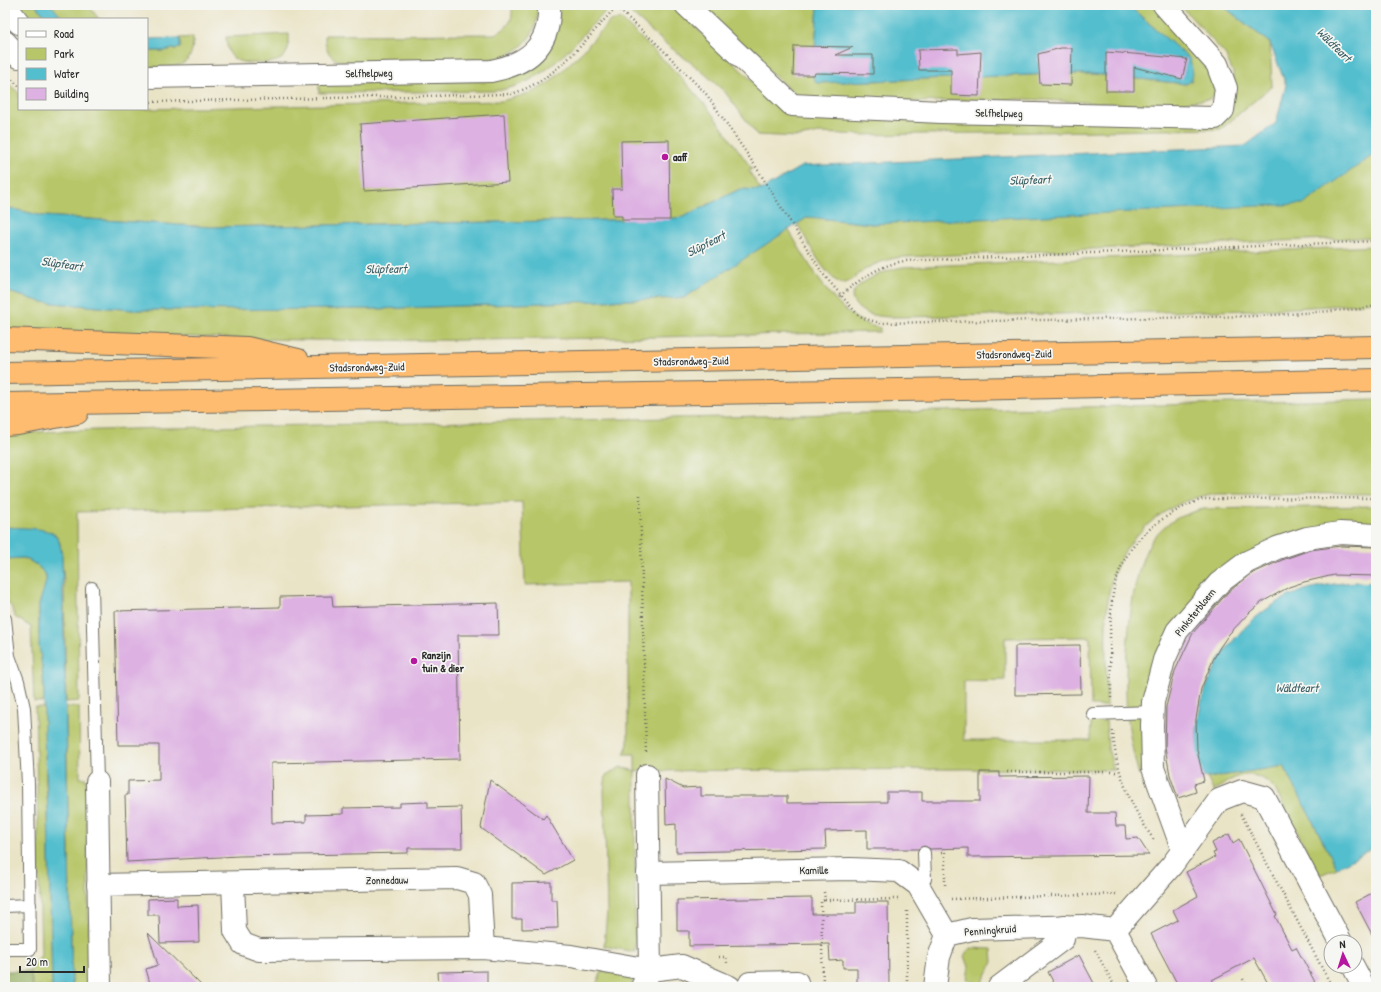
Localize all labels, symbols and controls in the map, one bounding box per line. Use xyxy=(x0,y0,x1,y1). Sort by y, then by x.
legend xyxy=(18,18,148,110)
water label: Wâldfeart xyxy=(1313,24,1357,67)
text: Road xyxy=(54,25,74,42)
text: Park xyxy=(54,45,74,62)
text: Water xyxy=(54,65,80,82)
street label: Selfhelpweg xyxy=(345,66,393,80)
text: Building xyxy=(54,85,89,102)
street label: Selfhelpweg xyxy=(975,106,1023,120)
place label: aaff xyxy=(673,150,688,164)
marker: aaff xyxy=(660,152,670,162)
water label: Slûpfeart xyxy=(1009,170,1053,189)
water label: Slûpfeart xyxy=(684,226,730,260)
water label: Slûpfeart xyxy=(40,252,85,275)
water label: Slûpfeart xyxy=(365,260,409,277)
street label: Stadsrondweg-Zuid xyxy=(976,346,1052,362)
street label: Stadsrondweg-Zuid xyxy=(653,353,729,369)
street label: Stadsrondweg-Zuid xyxy=(329,359,405,375)
street label: Pinksterbloem xyxy=(1171,585,1219,639)
place label: Ranzijn tuin & dier xyxy=(421,648,465,675)
marker: Ranzijn tuin & dier xyxy=(409,656,419,666)
water label: Wâldfeart xyxy=(1276,679,1320,696)
street label: Kamille xyxy=(799,863,829,877)
street label: Zonnedauw xyxy=(366,873,408,887)
street label: Penningkruid xyxy=(964,921,1017,939)
north arrow xyxy=(1323,934,1363,974)
text: N xyxy=(1339,937,1346,951)
scale bar xyxy=(20,948,84,974)
text: 20 m xyxy=(26,953,48,970)

